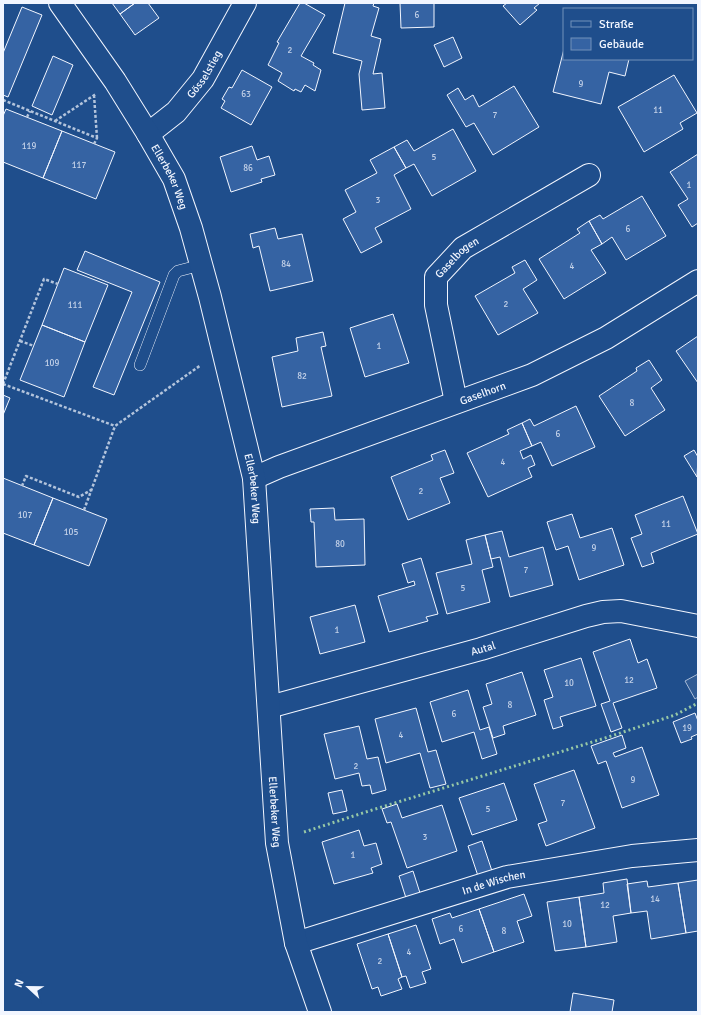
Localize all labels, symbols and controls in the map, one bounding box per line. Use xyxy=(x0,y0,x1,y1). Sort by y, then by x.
legend xyxy=(563,8,693,60)
house number: 6 xyxy=(415,10,420,21)
text: Straße xyxy=(599,17,634,32)
text: Gebäude xyxy=(599,37,644,52)
house number: 2 xyxy=(288,45,293,56)
street label: Gösselstieg xyxy=(184,48,225,101)
house number: 9 xyxy=(579,79,584,90)
house number: 63 xyxy=(241,89,251,100)
house number: 11 xyxy=(653,105,663,116)
house number: 7 xyxy=(493,110,498,121)
house number: 119 xyxy=(22,141,36,152)
street label: Ellerbeker Weg xyxy=(148,142,190,211)
house number: 5 xyxy=(432,152,437,163)
house number: 117 xyxy=(72,160,86,171)
house number: 86 xyxy=(243,163,253,174)
house number: 1 xyxy=(687,180,692,191)
house number: 3 xyxy=(376,195,381,206)
house number: 6 xyxy=(626,224,631,235)
street label: Gaselbogen xyxy=(433,234,481,281)
house number: 84 xyxy=(281,259,291,270)
house number: 4 xyxy=(570,261,575,272)
house number: 2 xyxy=(504,299,509,310)
house number: 111 xyxy=(68,300,82,311)
house number: 1 xyxy=(377,341,382,352)
house number: 109 xyxy=(45,358,59,369)
house number: 82 xyxy=(297,371,307,382)
street label: Gaselhorn xyxy=(458,379,508,408)
house number: 8 xyxy=(630,398,635,409)
house number: 6 xyxy=(556,429,561,440)
street label: Ellerbeker Weg xyxy=(241,452,263,524)
house number: 4 xyxy=(501,457,506,468)
house number: 2 xyxy=(419,486,424,497)
house number: 107 xyxy=(18,510,32,521)
house number: 11 xyxy=(661,519,671,530)
house number: 105 xyxy=(64,527,78,538)
house number: 80 xyxy=(335,539,345,550)
house number: 9 xyxy=(592,543,597,554)
house number: 7 xyxy=(524,565,529,576)
house number: 5 xyxy=(461,583,466,594)
house number: 1 xyxy=(335,625,340,636)
street label: Autal xyxy=(469,639,497,659)
house number: 12 xyxy=(624,675,634,686)
house number: 10 xyxy=(564,678,574,689)
house number: 8 xyxy=(508,700,513,711)
house number: 6 xyxy=(452,709,457,720)
house number: 19 xyxy=(682,723,692,734)
house number: 4 xyxy=(399,730,404,741)
house number: 2 xyxy=(354,761,359,772)
house number: 9 xyxy=(631,775,636,786)
street label: Ellerbeker Weg xyxy=(266,776,284,849)
house number: 7 xyxy=(561,798,566,809)
house number: 5 xyxy=(486,804,491,815)
house number: 3 xyxy=(423,832,428,843)
house number: 1 xyxy=(351,850,356,861)
street label: In de Wischen xyxy=(461,868,526,898)
house number: 14 xyxy=(650,894,660,905)
house number: 12 xyxy=(600,900,610,911)
house number: 10 xyxy=(562,919,572,930)
house number: 6 xyxy=(459,924,464,935)
house number: 8 xyxy=(502,926,507,937)
house number: 4 xyxy=(407,947,412,958)
house number: 2 xyxy=(378,956,383,967)
north arrow xyxy=(8,967,48,1007)
text: N xyxy=(12,977,27,989)

